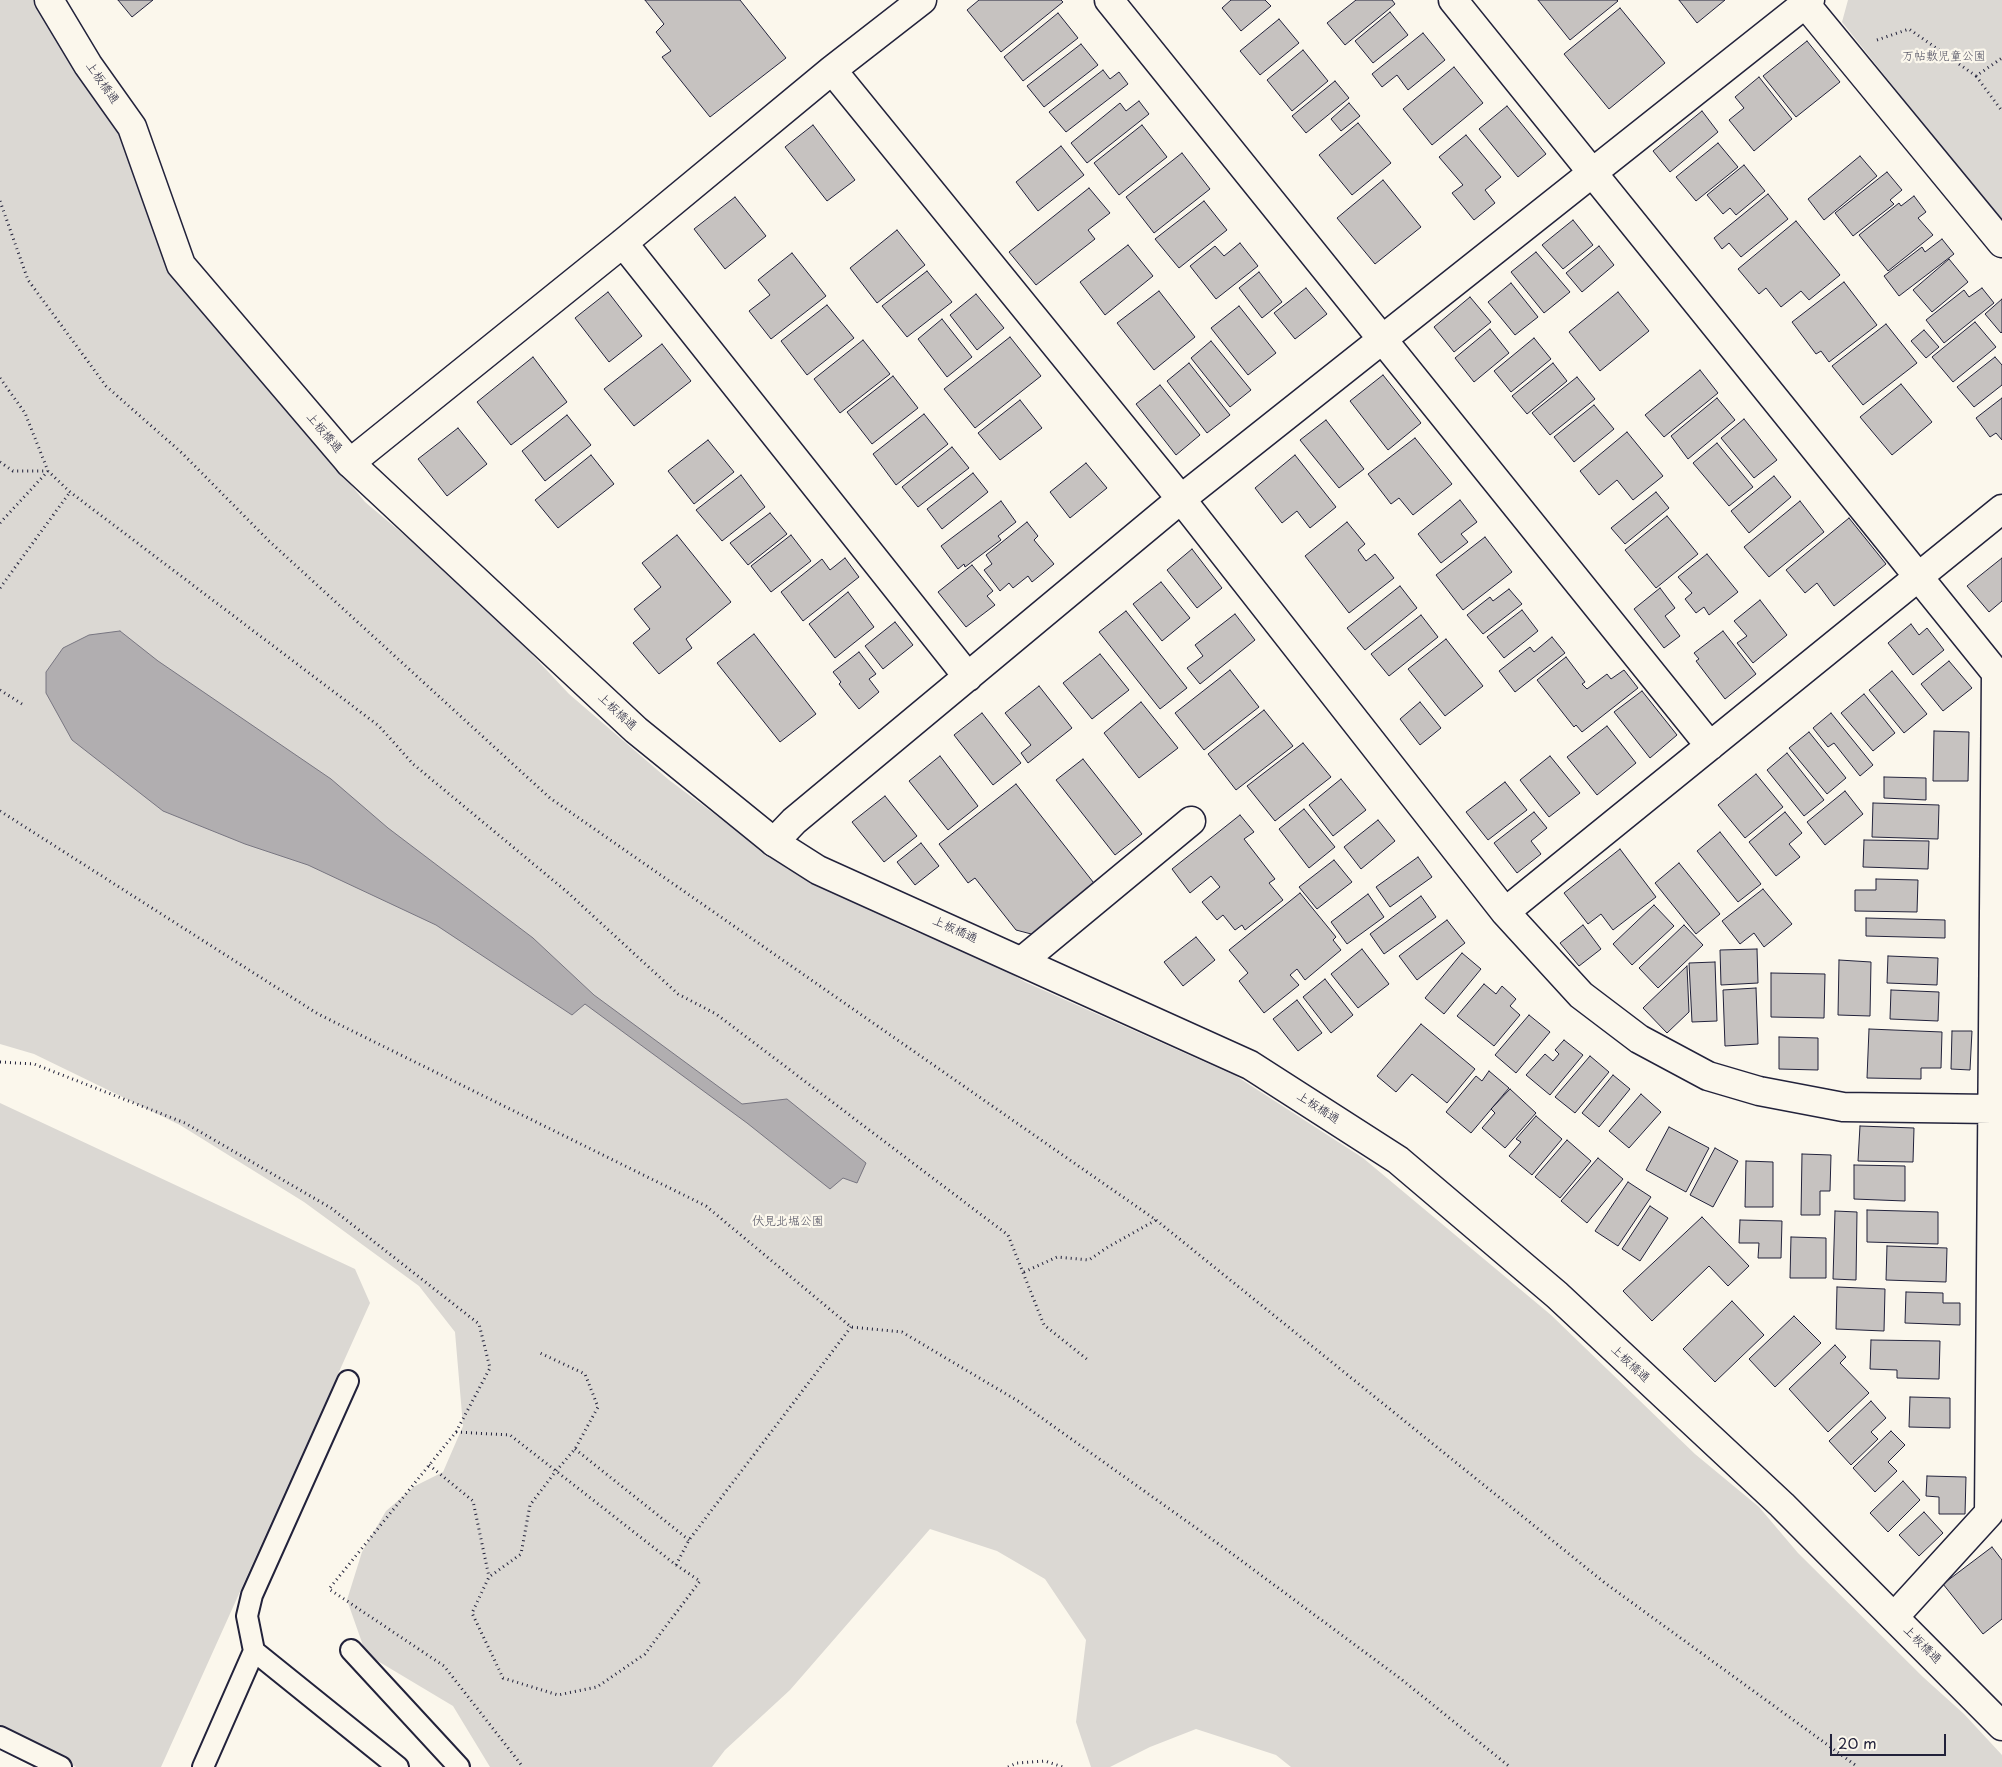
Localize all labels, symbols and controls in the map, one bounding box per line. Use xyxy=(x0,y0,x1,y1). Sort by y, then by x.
park label: 万帖敷児童公園 xyxy=(1902,50,1986,64)
street label: 上板橋通 xyxy=(82,59,122,107)
street label: 上板橋通 xyxy=(303,410,345,456)
street label: 上板橋通 xyxy=(595,690,639,734)
street label: 上板橋通 xyxy=(930,914,980,946)
street label: 上板橋通 xyxy=(1294,1089,1342,1127)
park label: 伏見北堀公園 xyxy=(752,1215,824,1229)
street label: 上板橋通 xyxy=(1608,1342,1652,1386)
street label: 上板橋通 xyxy=(1900,1623,1944,1667)
scale bar xyxy=(1832,1724,1948,1756)
text: 20 m xyxy=(1838,1731,1877,1754)

